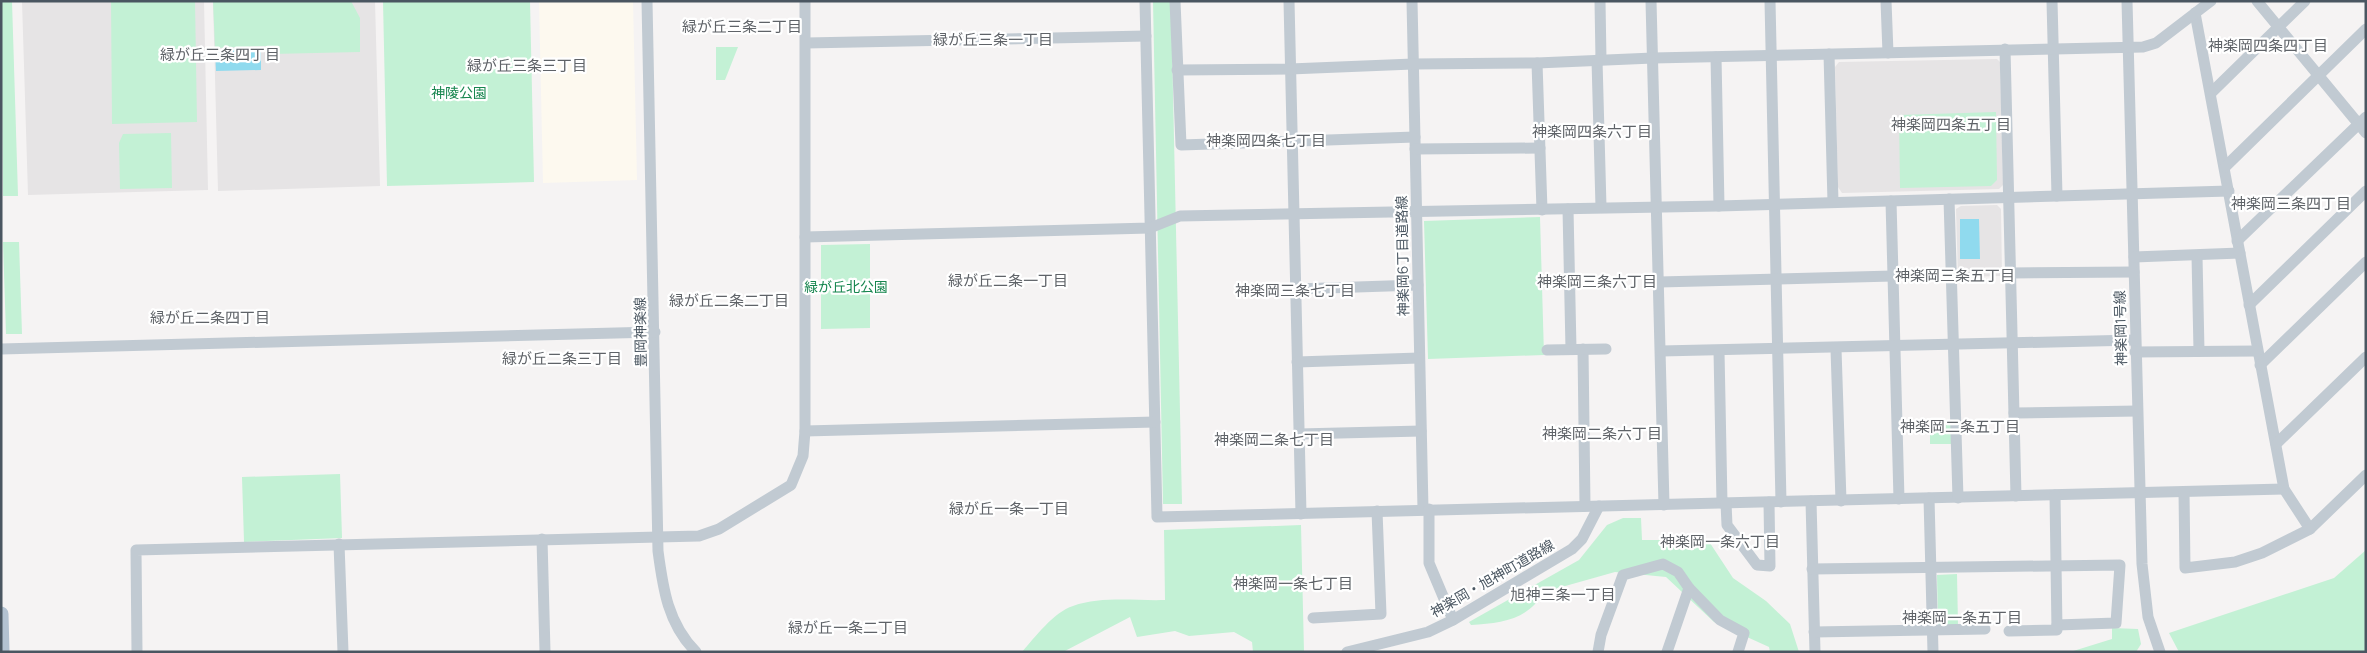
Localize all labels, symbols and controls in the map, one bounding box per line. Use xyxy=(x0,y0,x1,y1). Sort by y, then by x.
district label: 緑が丘三条二丁目 xyxy=(682,16,802,37)
district label: 緑が丘三条一丁目 xyxy=(933,29,1053,50)
district label: 神楽岡四条四丁目 xyxy=(2208,35,2328,56)
district label: 緑が丘三条四丁目 xyxy=(160,44,280,65)
district label: 緑が丘三条三丁目 xyxy=(467,55,587,76)
park label: 神陵公園 xyxy=(431,83,487,102)
district label: 神楽岡四条五丁目 xyxy=(1891,114,2011,135)
district label: 神楽岡四条六丁目 xyxy=(1532,121,1652,142)
district label: 神楽岡四条七丁目 xyxy=(1206,130,1326,151)
district label: 神楽岡三条四丁目 xyxy=(2231,193,2351,214)
street label: 神楽岡6丁目道路線 xyxy=(1391,195,1413,317)
district label: 神楽岡三条五丁目 xyxy=(1895,265,2015,286)
district label: 緑が丘二条一丁目 xyxy=(948,270,1068,291)
district label: 神楽岡三条六丁目 xyxy=(1537,271,1657,292)
park label: 緑が丘北公園 xyxy=(804,277,888,296)
district label: 神楽岡三条七丁目 xyxy=(1235,280,1355,301)
district label: 緑が丘二条二丁目 xyxy=(669,290,789,311)
street label: 神楽岡1号線 xyxy=(2110,290,2130,366)
street label: 豊岡神楽線 xyxy=(630,297,650,367)
district label: 緑が丘二条四丁目 xyxy=(150,307,270,328)
district label: 緑が丘二条三丁目 xyxy=(502,348,622,369)
district label: 神楽岡二条五丁目 xyxy=(1900,416,2020,437)
district label: 神楽岡二条六丁目 xyxy=(1542,423,1662,444)
district label: 神楽岡二条七丁目 xyxy=(1214,429,1334,450)
district label: 緑が丘一条一丁目 xyxy=(949,498,1069,519)
district label: 神楽岡一条六丁目 xyxy=(1660,531,1780,552)
street label: 神楽岡・旭神町道路線 xyxy=(1427,535,1557,621)
district label: 神楽岡一条七丁目 xyxy=(1233,573,1353,594)
district label: 旭神三条一丁目 xyxy=(1510,584,1616,605)
district label: 神楽岡一条五丁目 xyxy=(1902,607,2022,628)
district label: 緑が丘一条二丁目 xyxy=(788,617,908,638)

